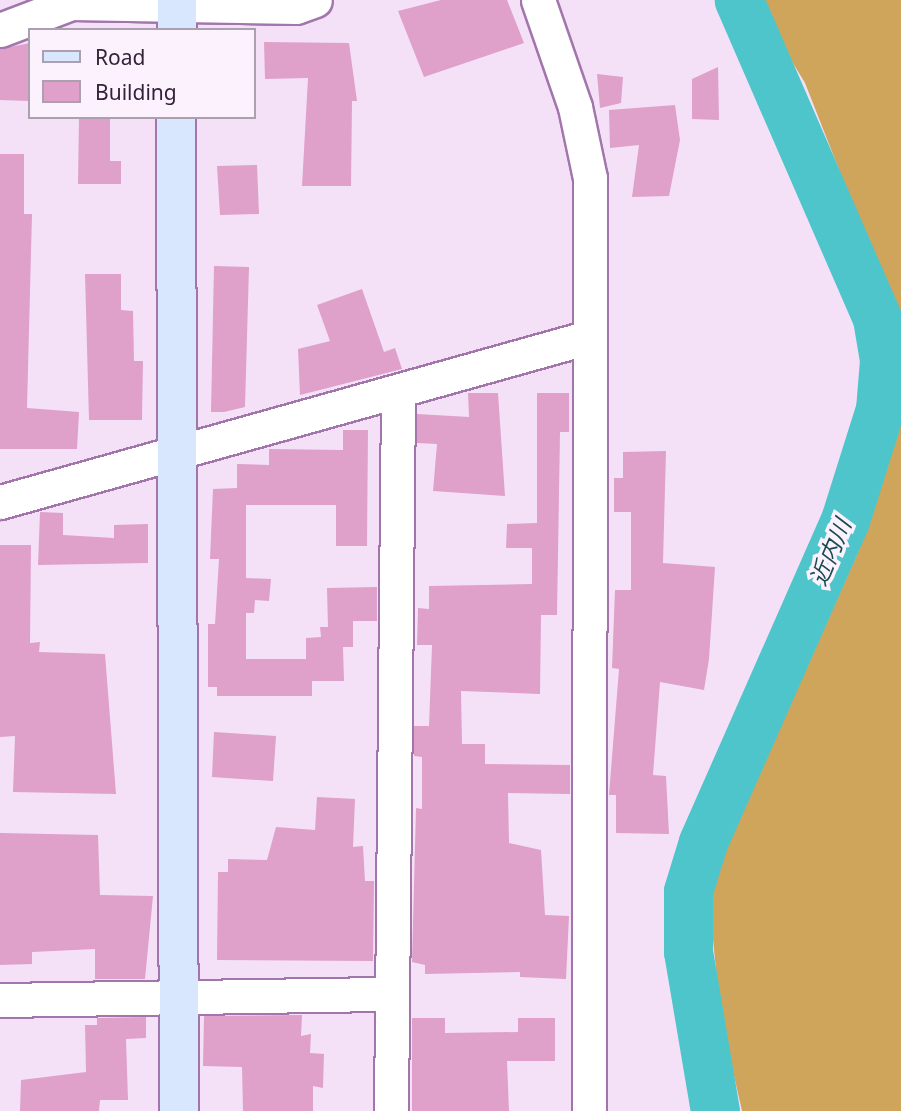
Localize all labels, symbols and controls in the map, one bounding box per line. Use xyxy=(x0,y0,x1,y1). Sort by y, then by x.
legend xyxy=(28,28,256,119)
text: Road xyxy=(95,43,145,71)
text: Building xyxy=(95,78,177,106)
water label: 近内川 xyxy=(804,515,856,589)

